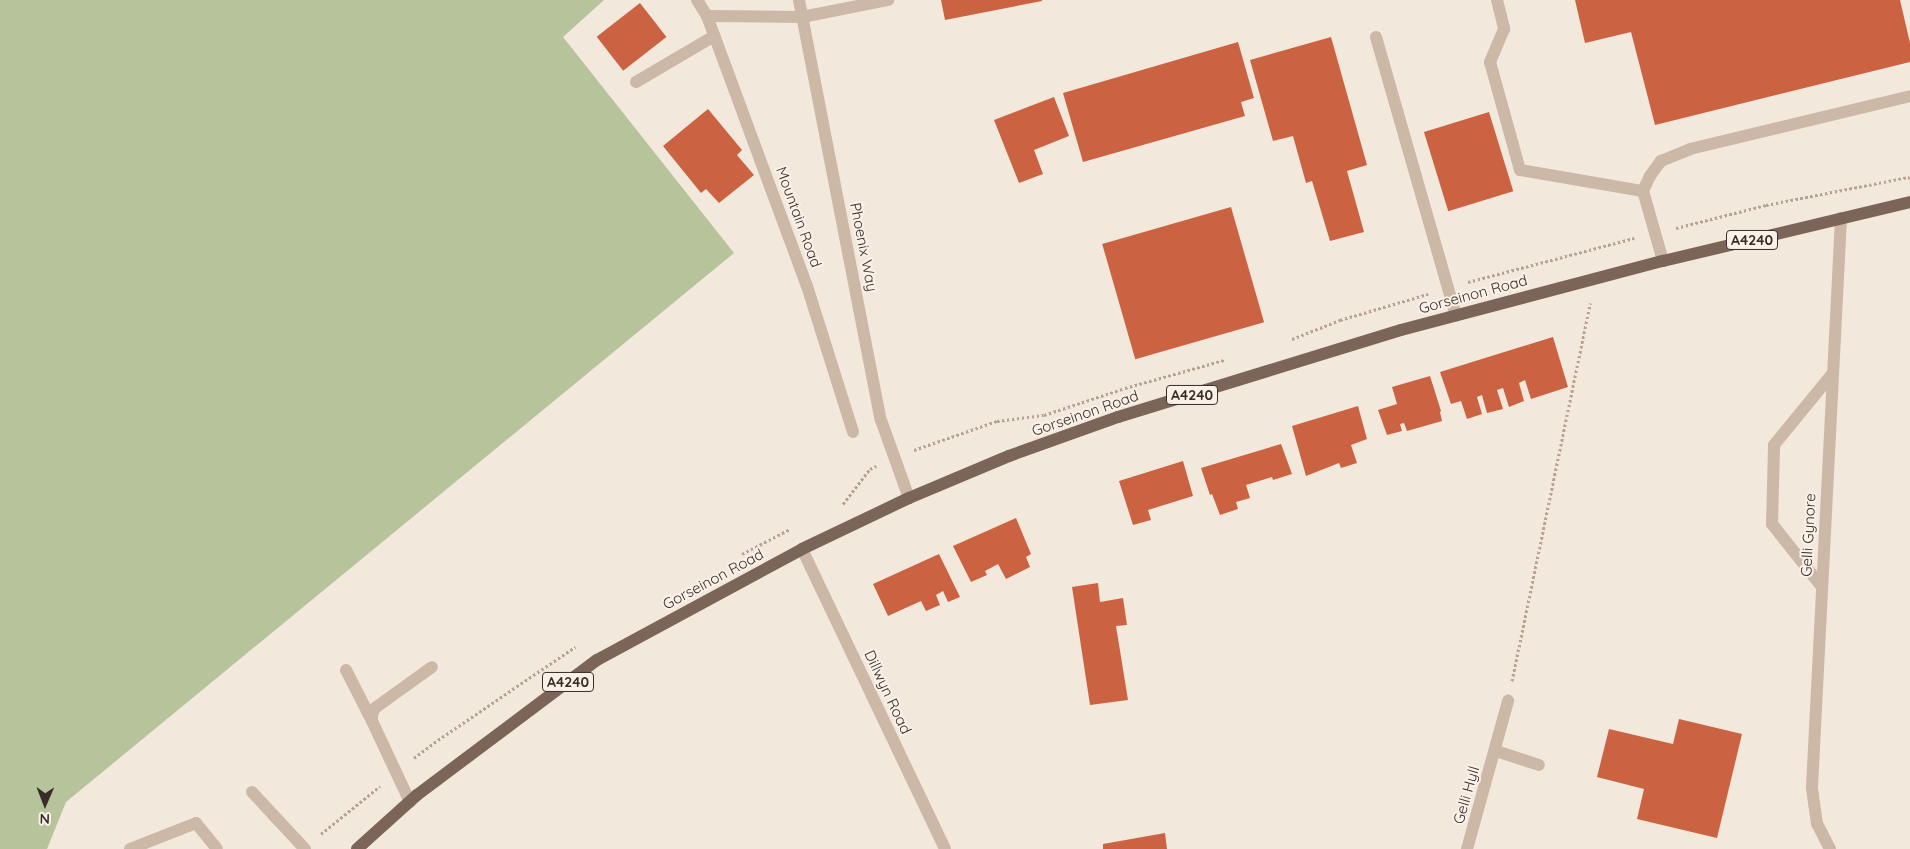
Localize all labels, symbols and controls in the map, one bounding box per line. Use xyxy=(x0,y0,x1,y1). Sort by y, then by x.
street label: Mountain Road xyxy=(772,164,826,270)
street label: Phoenix Way xyxy=(847,201,881,293)
road number: A4240 xyxy=(1726,228,1778,252)
street label: Gorseinon Road xyxy=(1417,271,1529,317)
road number: A4240 xyxy=(1166,384,1218,406)
street label: Gorseinon Road xyxy=(1029,386,1141,440)
street label: Gelli Gynore xyxy=(1797,493,1819,577)
street label: Gorseinon Road xyxy=(659,545,767,613)
street label: Dillwyn Road xyxy=(861,647,915,737)
road number: A4240 xyxy=(542,670,594,694)
street label: Gelli Hyll xyxy=(1449,764,1483,826)
north arrow xyxy=(20,779,70,829)
text: N xyxy=(39,810,50,828)

